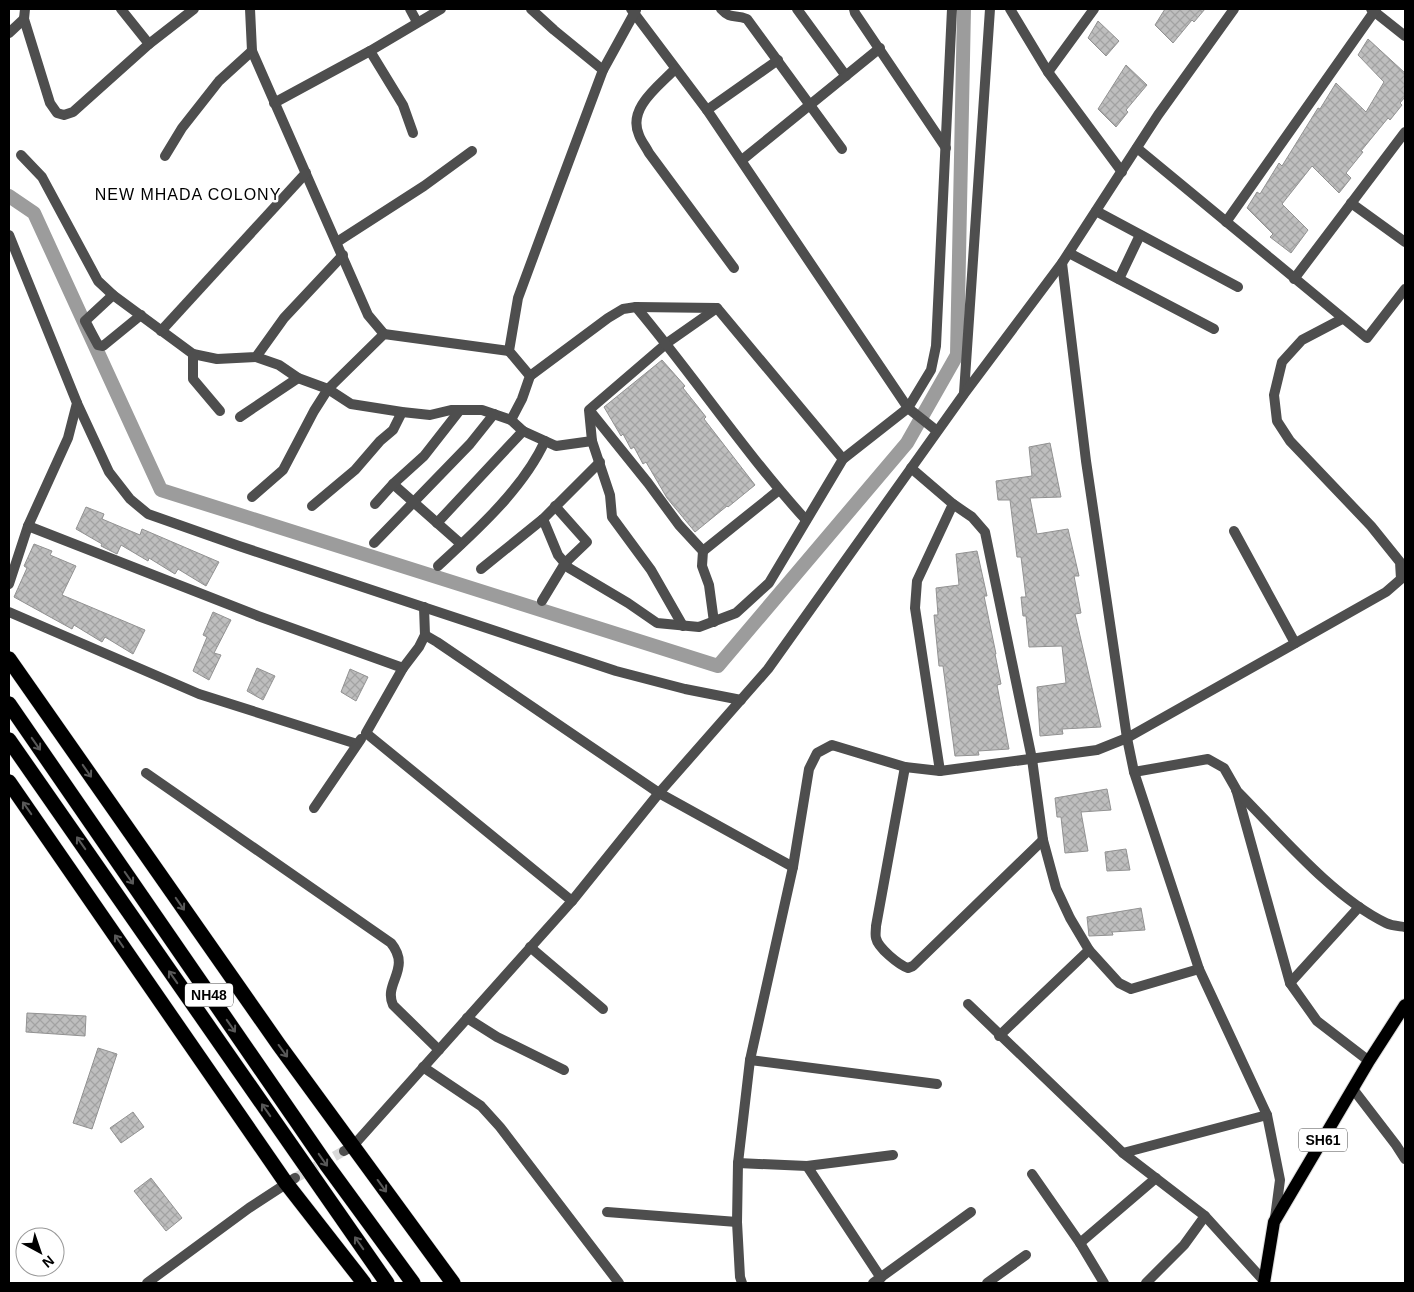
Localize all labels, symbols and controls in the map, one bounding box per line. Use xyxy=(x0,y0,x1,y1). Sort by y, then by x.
district label: NEW MHADA COLONY xyxy=(95,186,281,203)
one-way arrow xyxy=(31,737,41,751)
one-way arrow xyxy=(82,764,92,778)
one-way arrow xyxy=(22,801,32,815)
one-way arrow xyxy=(75,836,86,850)
one-way arrow xyxy=(124,871,134,885)
one-way arrow xyxy=(175,897,185,911)
one-way arrow xyxy=(114,935,124,949)
one-way arrow xyxy=(168,970,178,984)
road number: NH48 xyxy=(185,984,233,1006)
one-way arrow xyxy=(226,1019,236,1033)
one-way arrow xyxy=(278,1044,288,1058)
one-way arrow xyxy=(261,1103,271,1117)
road number: SH61 xyxy=(1299,1128,1347,1152)
one-way arrow xyxy=(318,1153,328,1167)
one-way arrow xyxy=(377,1179,387,1193)
north arrow xyxy=(15,1227,65,1277)
one-way arrow xyxy=(354,1236,364,1250)
text: N xyxy=(39,1253,57,1271)

